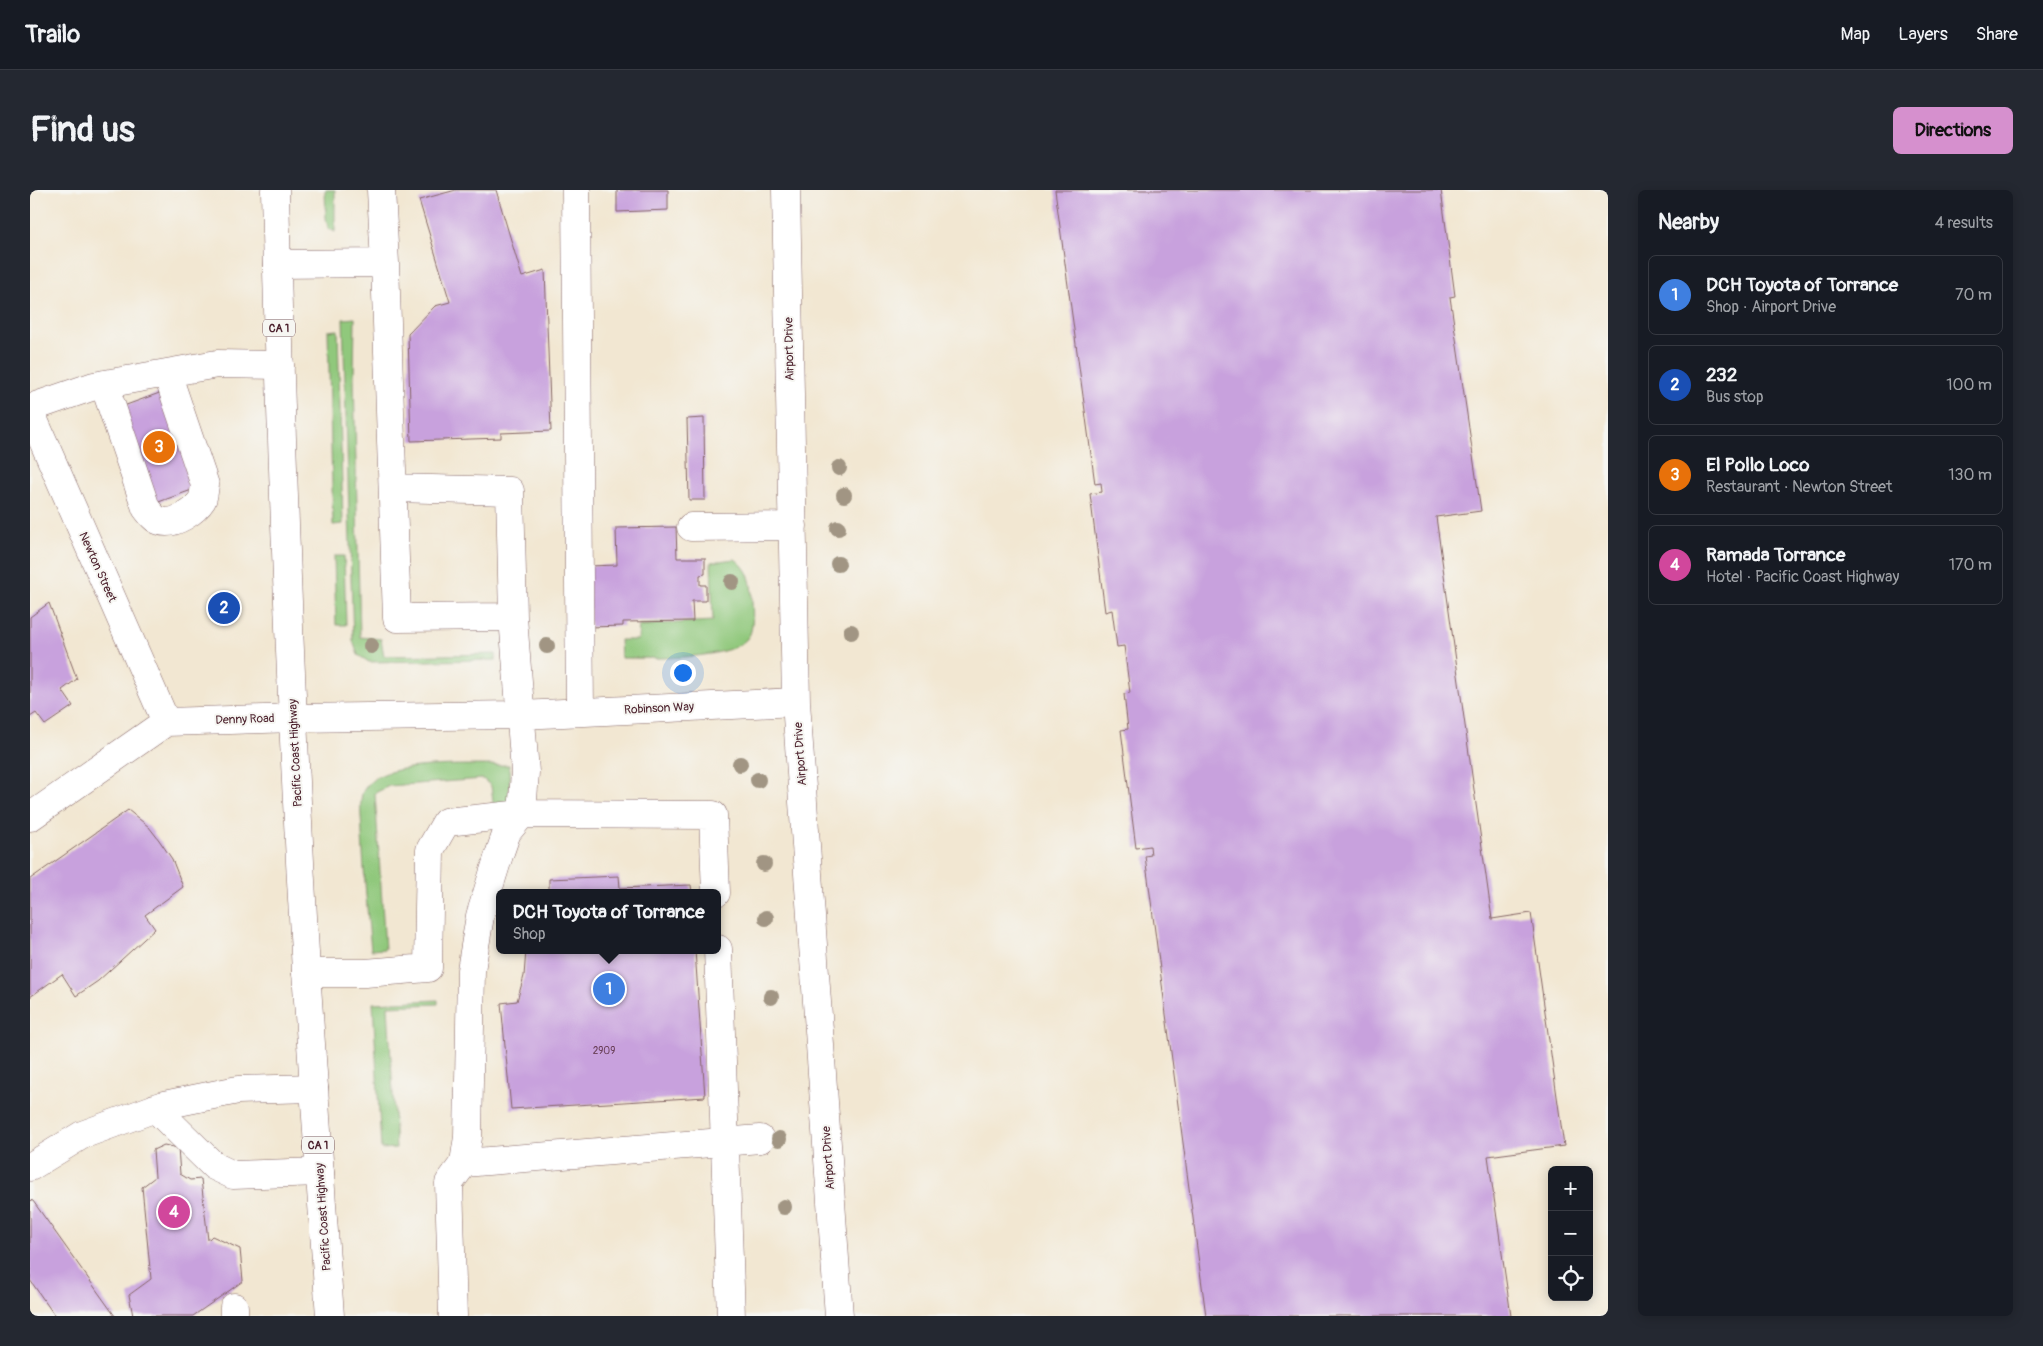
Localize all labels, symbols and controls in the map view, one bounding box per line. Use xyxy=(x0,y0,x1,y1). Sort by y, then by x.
text: Trailo xyxy=(25,20,80,49)
text: Map xyxy=(1841,23,1870,46)
text: Layers xyxy=(1898,23,1948,46)
text: Share xyxy=(1976,23,2018,46)
button: Directions xyxy=(1893,107,2013,154)
text: Find us xyxy=(30,108,135,152)
text: Nearby xyxy=(1658,209,1719,236)
text: 4 results xyxy=(1935,213,1993,233)
text: DCH Toyota of Torrance xyxy=(1706,273,1898,297)
text: 1 xyxy=(1672,285,1678,305)
text: 70 m xyxy=(1955,285,1992,305)
text: Shop · Airport Drive xyxy=(1706,297,1836,317)
street label: Airport Drive xyxy=(781,317,798,381)
road number: CA 1 xyxy=(263,320,295,336)
text: 232 xyxy=(1706,363,1737,387)
text: 2 xyxy=(1671,375,1679,395)
text: 100 m xyxy=(1946,375,1992,395)
text: Bus stop xyxy=(1706,387,1764,407)
pin: 3 xyxy=(143,428,175,466)
text: El Pollo Loco xyxy=(1706,453,1809,477)
text: 3 xyxy=(1671,465,1679,485)
text: 130 m xyxy=(1948,465,1992,485)
text: Restaurant · Newton Street xyxy=(1706,477,1892,497)
street label: Newton Street xyxy=(75,530,120,605)
text: Ramada Torrance xyxy=(1706,543,1845,567)
text: 4 xyxy=(1670,555,1680,575)
text: 170 m xyxy=(1949,555,1992,575)
text: Hotel · Pacific Coast Highway xyxy=(1706,567,1899,587)
pin: 2 xyxy=(208,589,240,627)
your location xyxy=(670,660,696,686)
street label: Pacific Coast Highway xyxy=(285,699,306,807)
street label: Robinson Way xyxy=(624,699,694,718)
street label: Denny Road xyxy=(215,711,275,728)
street label: Airport Drive xyxy=(791,722,810,786)
popup xyxy=(496,889,721,954)
text: DCH Toyota of Torrance xyxy=(512,900,705,924)
text: Shop xyxy=(512,924,546,944)
pin: 1 xyxy=(593,970,625,1008)
house number: 2909 xyxy=(593,1045,615,1057)
street label: Airport Drive xyxy=(819,1126,838,1190)
road number: CA 1 xyxy=(302,1136,334,1154)
street label: Pacific Coast Highway xyxy=(312,1162,335,1271)
map controls xyxy=(1548,1166,1593,1301)
button: + xyxy=(1548,1166,1593,1211)
pin: 4 xyxy=(158,1193,190,1231)
button: − xyxy=(1548,1211,1593,1256)
button: locate xyxy=(1548,1256,1593,1301)

